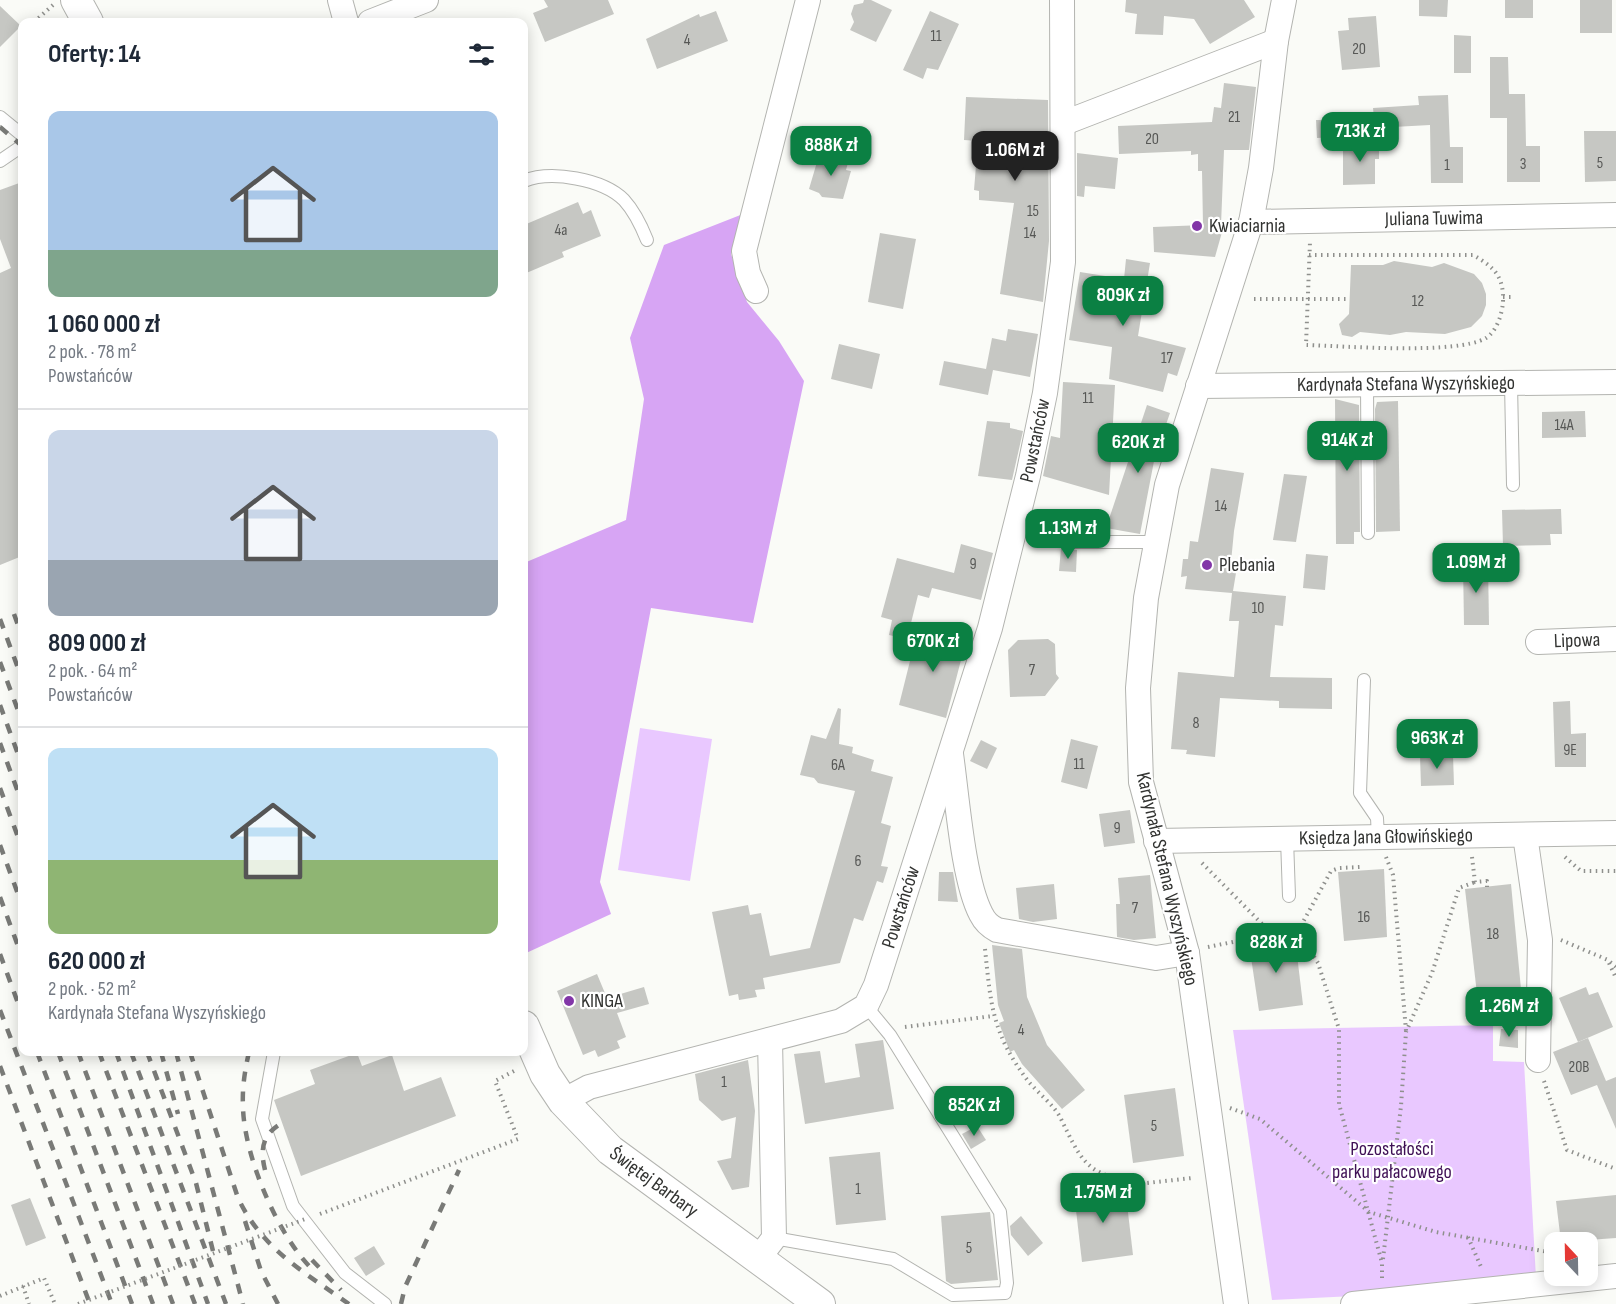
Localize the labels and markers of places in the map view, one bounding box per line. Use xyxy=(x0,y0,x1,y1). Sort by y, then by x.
pin: 713K zł xyxy=(1305,112,1415,163)
pin: 888K zł xyxy=(776,126,886,177)
pin: 1.06M zł xyxy=(953,131,1077,182)
place label: Kwiaciarnia xyxy=(1209,214,1286,238)
marker: Kwiaciarnia xyxy=(1190,219,1204,233)
pin: 809K zł xyxy=(1068,276,1178,327)
pin: 914K zł xyxy=(1292,421,1402,472)
pin: 620K zł xyxy=(1083,423,1193,474)
pin: 1.13M zł xyxy=(1006,509,1130,560)
pin: 1.09M zł xyxy=(1414,543,1538,594)
place label: Plebania xyxy=(1219,553,1275,577)
marker: Plebania xyxy=(1200,558,1214,572)
pin: 670K zł xyxy=(878,622,988,673)
pin: 963K zł xyxy=(1382,719,1492,770)
pin: 828K zł xyxy=(1221,923,1331,974)
pin: 1.26M zł xyxy=(1447,987,1571,1038)
place label: KINGA xyxy=(581,989,623,1013)
marker: KINGA xyxy=(562,994,576,1008)
pin: 852K zł xyxy=(919,1086,1029,1137)
pin: 1.75M zł xyxy=(1041,1173,1165,1224)

